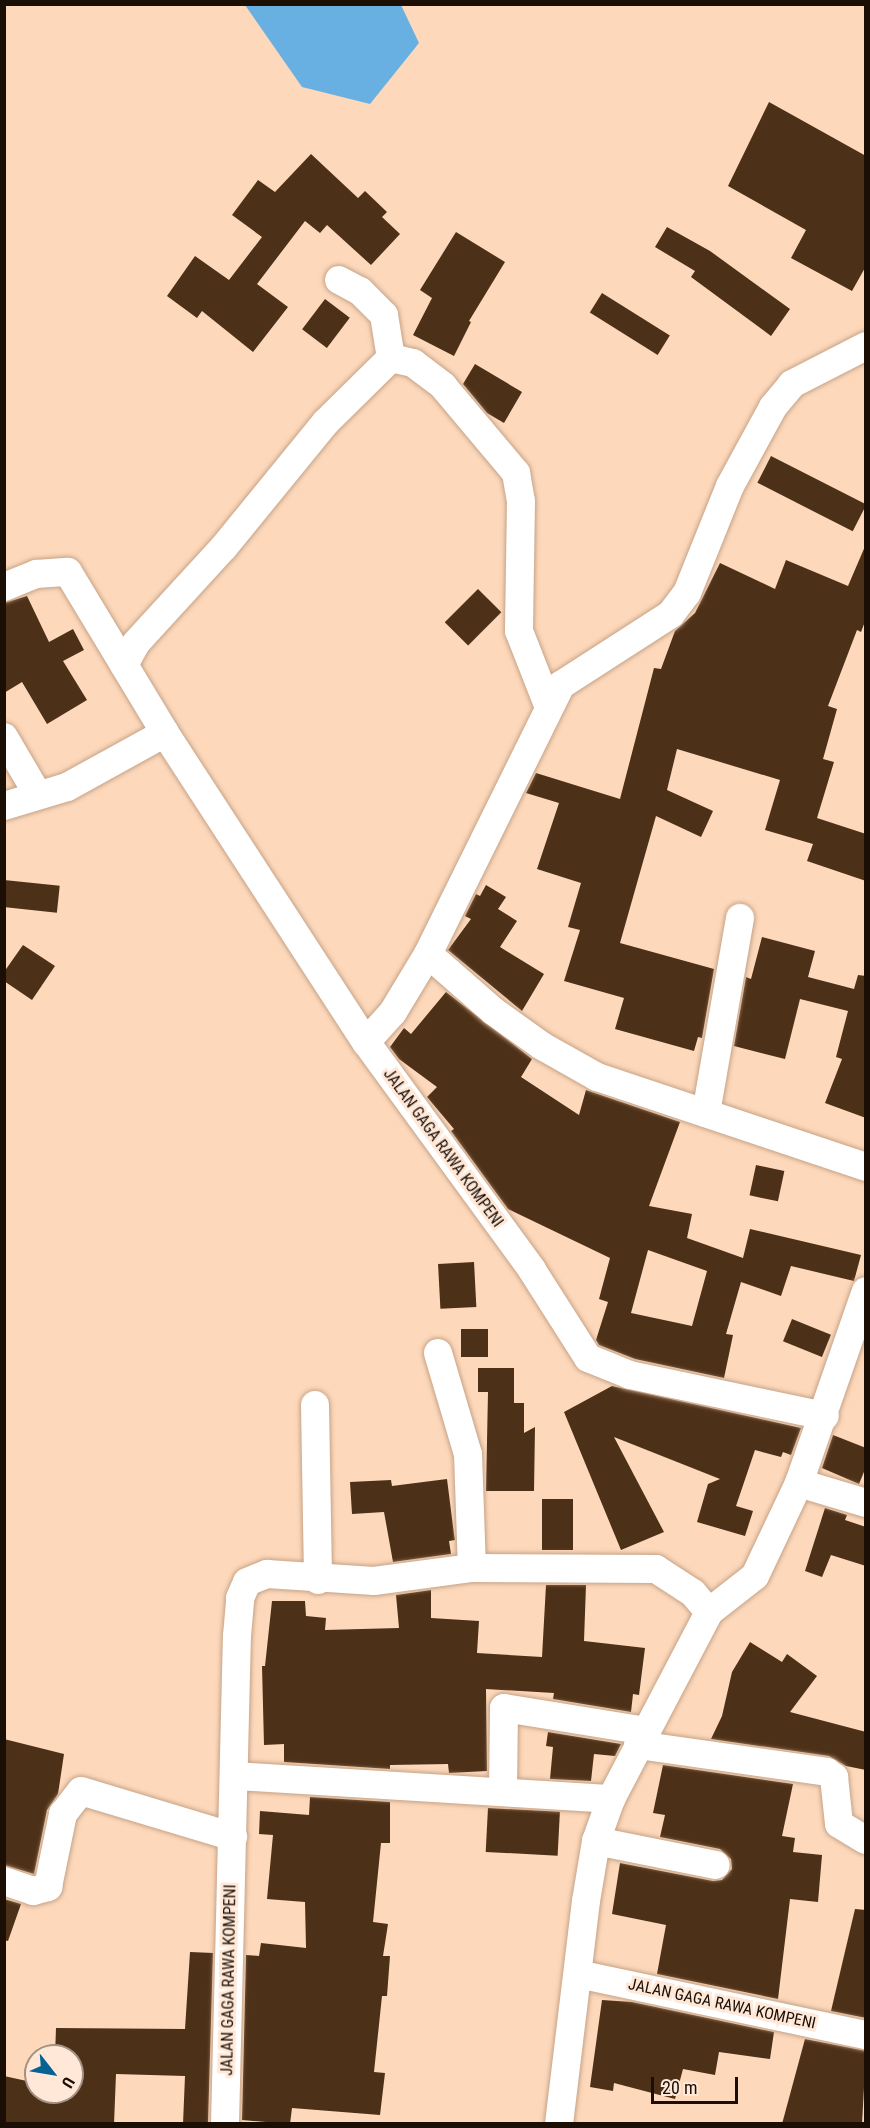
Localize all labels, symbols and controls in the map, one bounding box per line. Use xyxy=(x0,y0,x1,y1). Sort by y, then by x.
street label: JALAN GAGA RAWA KOMPENI xyxy=(379,1065,507,1231)
street label: JALAN GAGA RAWA KOMPENI xyxy=(218,1884,240,2076)
street label: JALAN GAGA RAWA KOMPENI xyxy=(627,1975,817,2033)
north arrow xyxy=(24,2044,84,2104)
scale bar xyxy=(654,2065,741,2103)
text: U xyxy=(58,2074,79,2091)
text: 20 m xyxy=(662,2077,697,2098)

